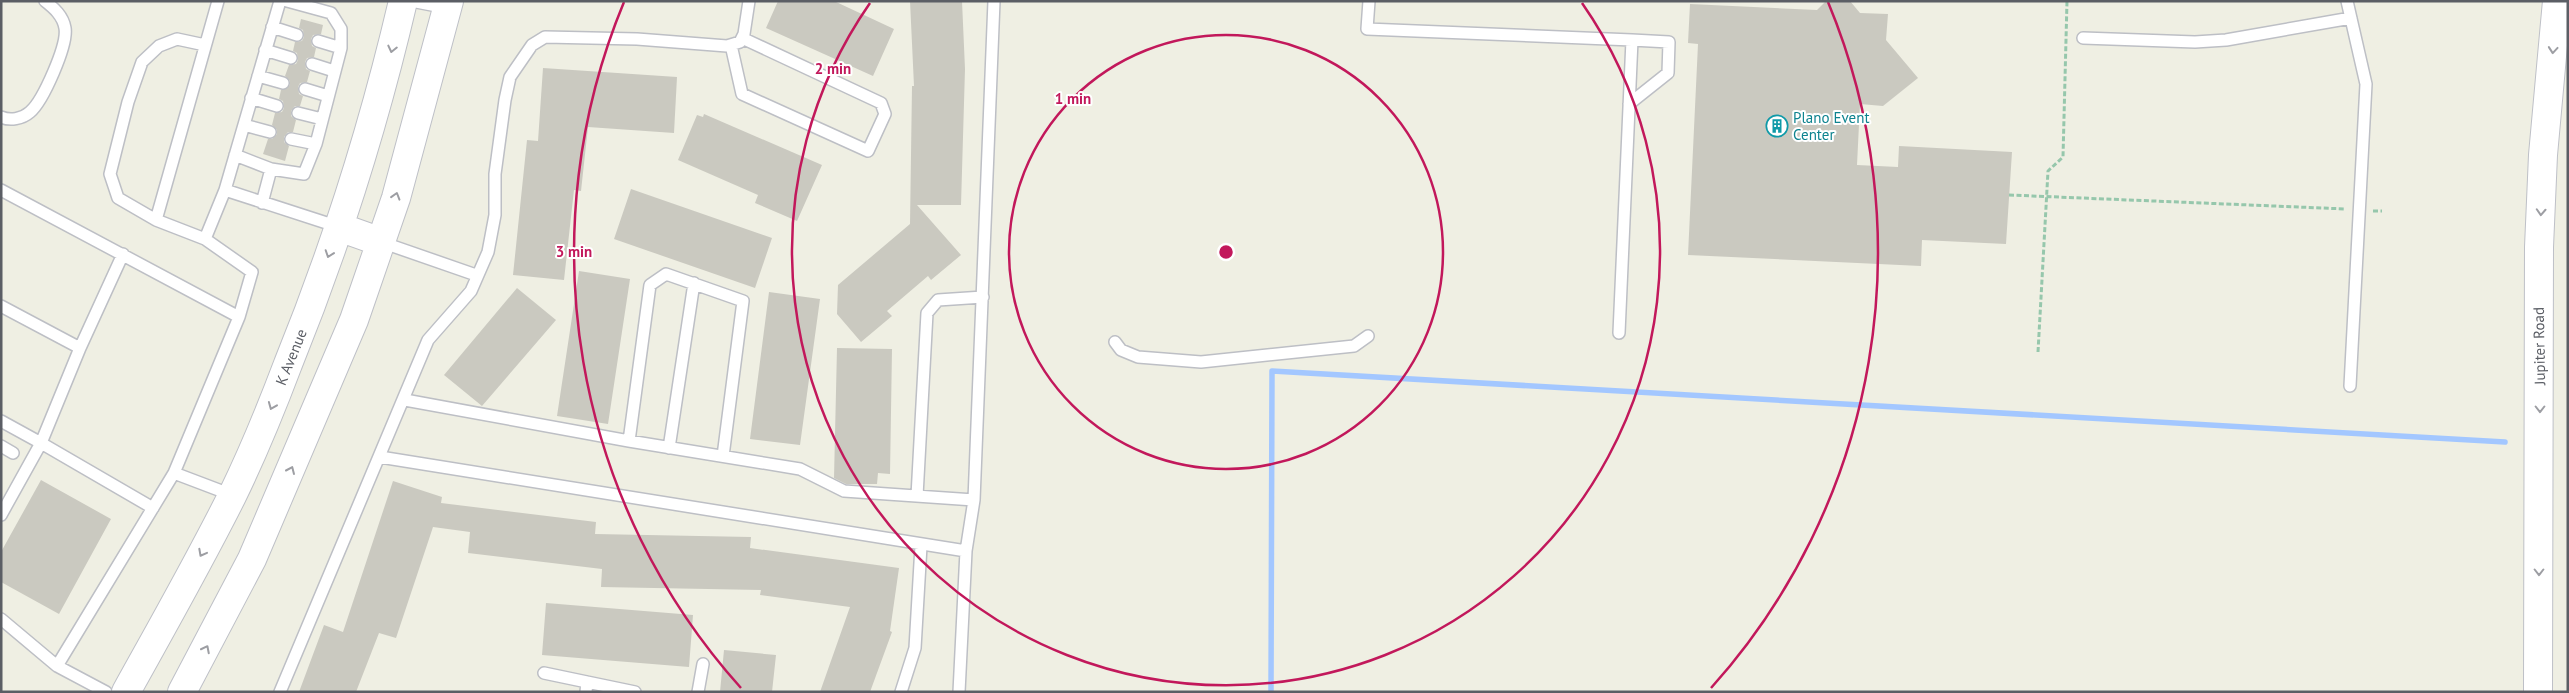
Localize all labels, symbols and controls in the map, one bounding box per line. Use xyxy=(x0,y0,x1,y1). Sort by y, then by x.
one-way arrow xyxy=(387,44,398,53)
one-way arrow xyxy=(2547,46,2558,54)
text: 2 min xyxy=(815,59,851,78)
text: 1 min xyxy=(1055,89,1091,108)
place label: Plano Event Center xyxy=(1793,108,1869,144)
building icon: Plano Event Center xyxy=(1765,114,1789,138)
one-way arrow xyxy=(391,192,401,201)
one-way arrow xyxy=(2535,208,2546,216)
text: 3 min xyxy=(556,242,592,261)
centre of rings xyxy=(1217,243,1235,261)
one-way arrow xyxy=(325,250,335,258)
street label: Jupiter Road xyxy=(2529,307,2549,386)
street label: K Avenue xyxy=(271,326,311,388)
one-way arrow xyxy=(267,401,278,410)
one-way arrow xyxy=(2535,406,2545,414)
one-way arrow xyxy=(285,466,296,475)
one-way arrow xyxy=(198,548,208,557)
one-way arrow xyxy=(2534,568,2544,576)
one-way arrow xyxy=(200,646,210,655)

